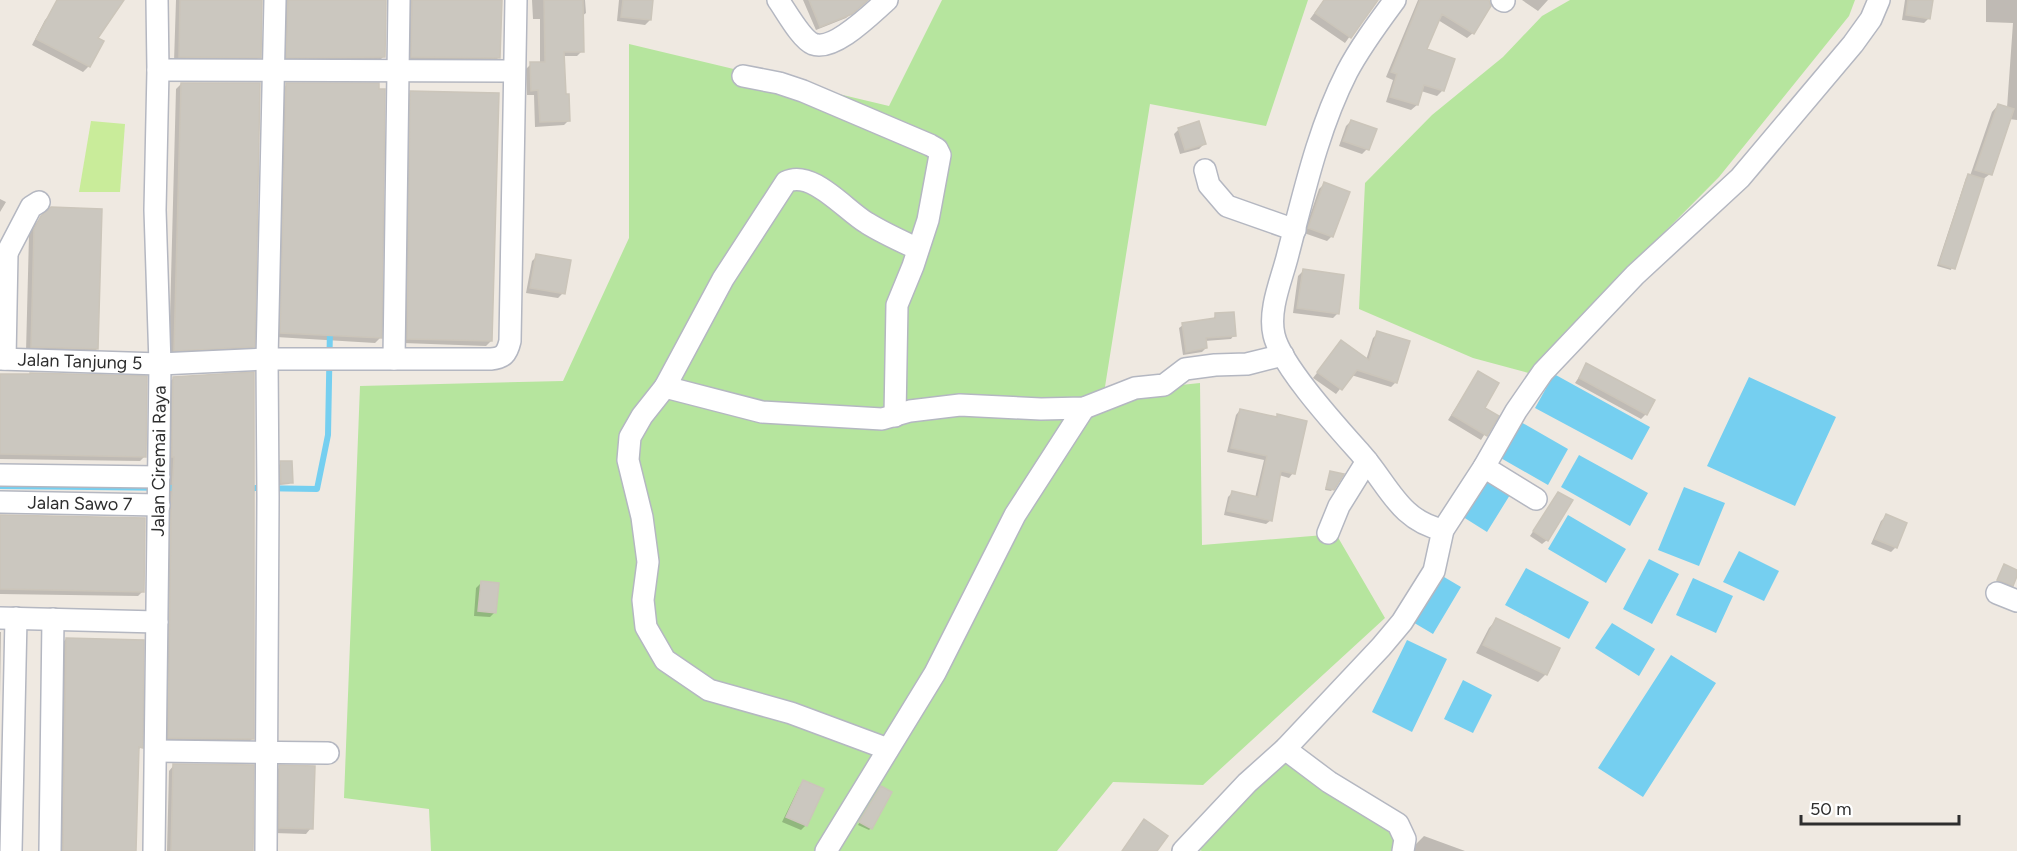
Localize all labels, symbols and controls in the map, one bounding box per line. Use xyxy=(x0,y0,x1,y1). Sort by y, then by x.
street label: Jalan Tanjung 5 xyxy=(17,349,143,374)
street label: Jalan Ciremai Raya xyxy=(147,385,171,537)
street label: Jalan Sawo 7 xyxy=(27,492,133,516)
scale bar xyxy=(1801,788,1958,826)
text: 50 m xyxy=(1810,798,1852,820)

